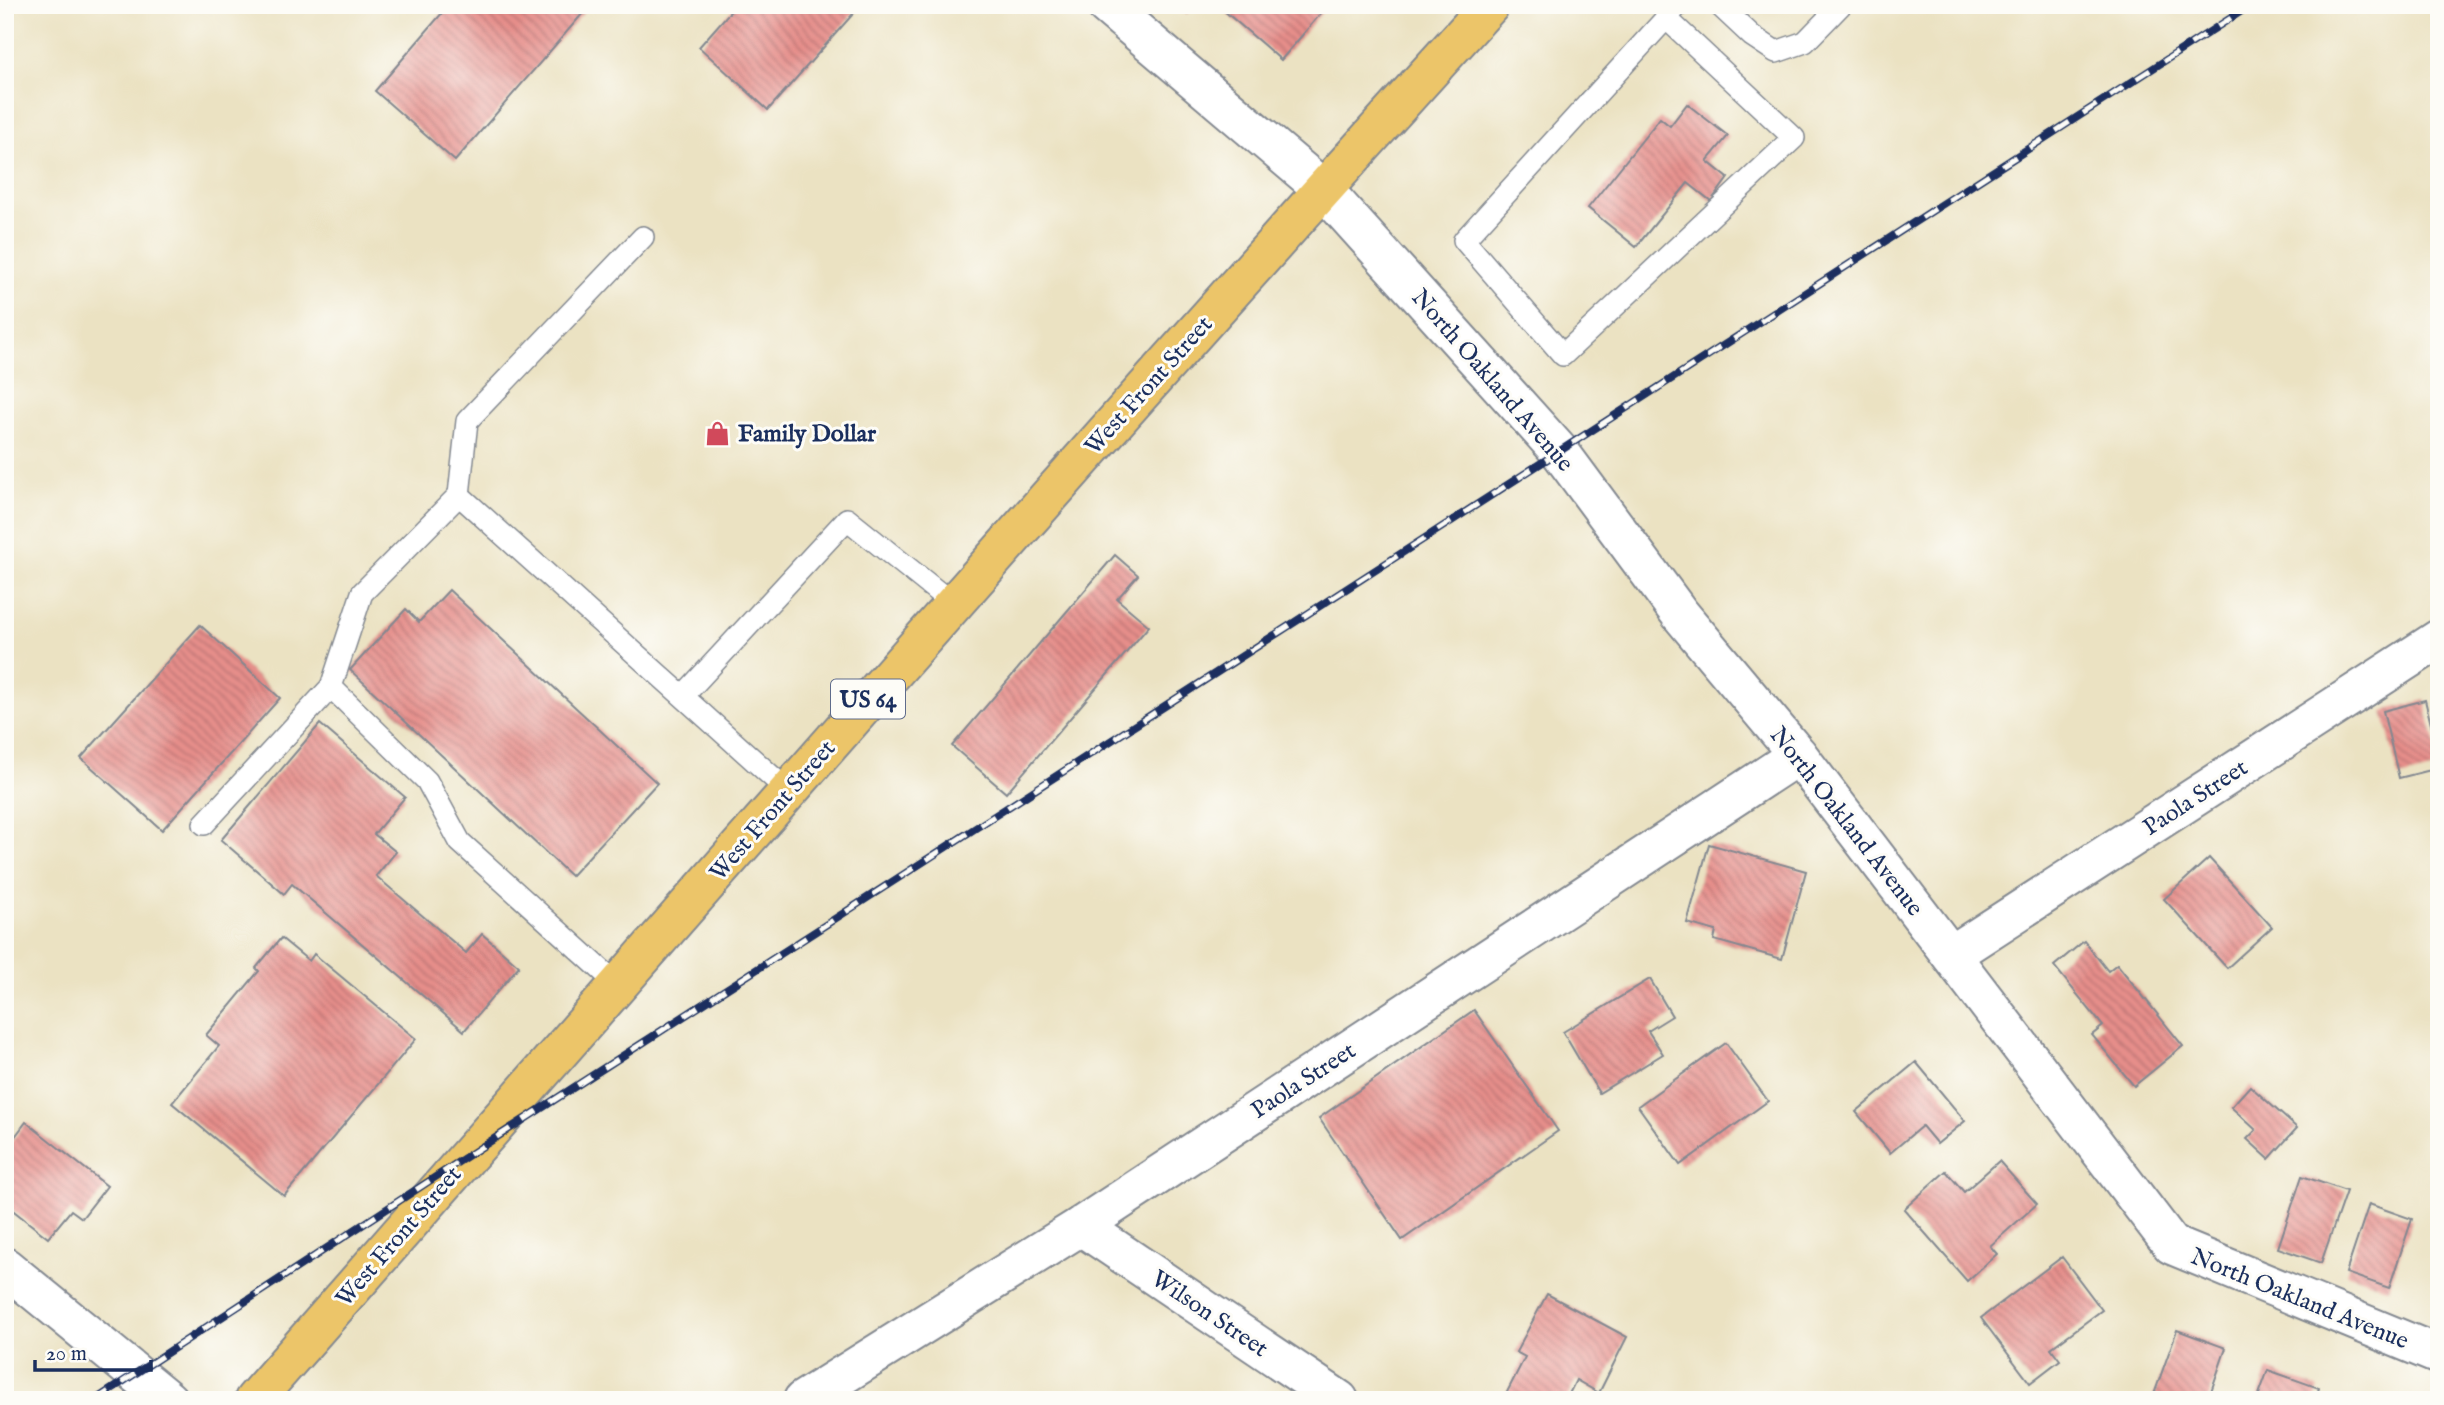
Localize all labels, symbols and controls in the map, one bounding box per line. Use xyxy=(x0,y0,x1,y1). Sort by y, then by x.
street label: North Oakland Avenue xyxy=(1404,283,1580,479)
street label: West Front Street xyxy=(1078,310,1220,462)
shop icon: Family Dollar xyxy=(704,419,732,447)
place label: Family Dollar xyxy=(738,419,876,450)
road number: US 64 xyxy=(831,680,905,719)
street label: North Oakland Avenue xyxy=(1762,721,1930,923)
street label: West Front Street xyxy=(703,734,843,888)
street label: Paola Street xyxy=(2138,753,2254,844)
street label: Paola Street xyxy=(1246,1036,1362,1127)
street label: West Front Street xyxy=(329,1160,469,1314)
street label: North Oakland Avenue xyxy=(2186,1242,2413,1357)
street label: Wilson Street xyxy=(1145,1264,1274,1365)
scale bar xyxy=(35,1328,150,1372)
text: 20 m xyxy=(46,1341,87,1368)

